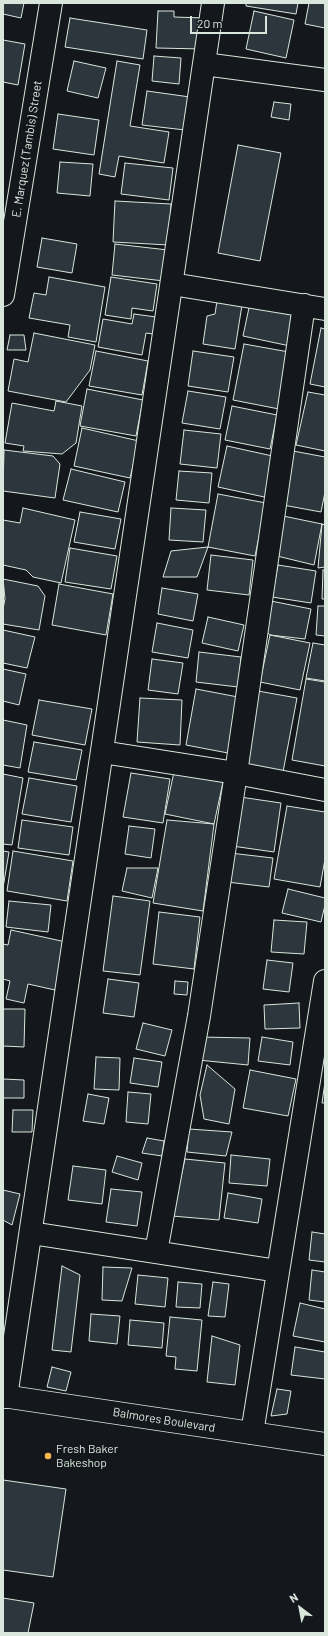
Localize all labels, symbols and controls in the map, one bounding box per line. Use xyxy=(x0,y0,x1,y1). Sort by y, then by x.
scale bar xyxy=(192,8,269,34)
text: 20 m xyxy=(197,16,223,30)
street label: E. Marquez (Tambis) Street xyxy=(9,79,45,219)
street label: Balmores Boulevard xyxy=(112,1405,216,1435)
place label: Fresh Baker Bakeshop xyxy=(56,1442,118,1470)
marker: Fresh Baker Bakeshop xyxy=(43,1451,53,1461)
north arrow xyxy=(280,1588,320,1628)
text: N xyxy=(287,1590,300,1605)

